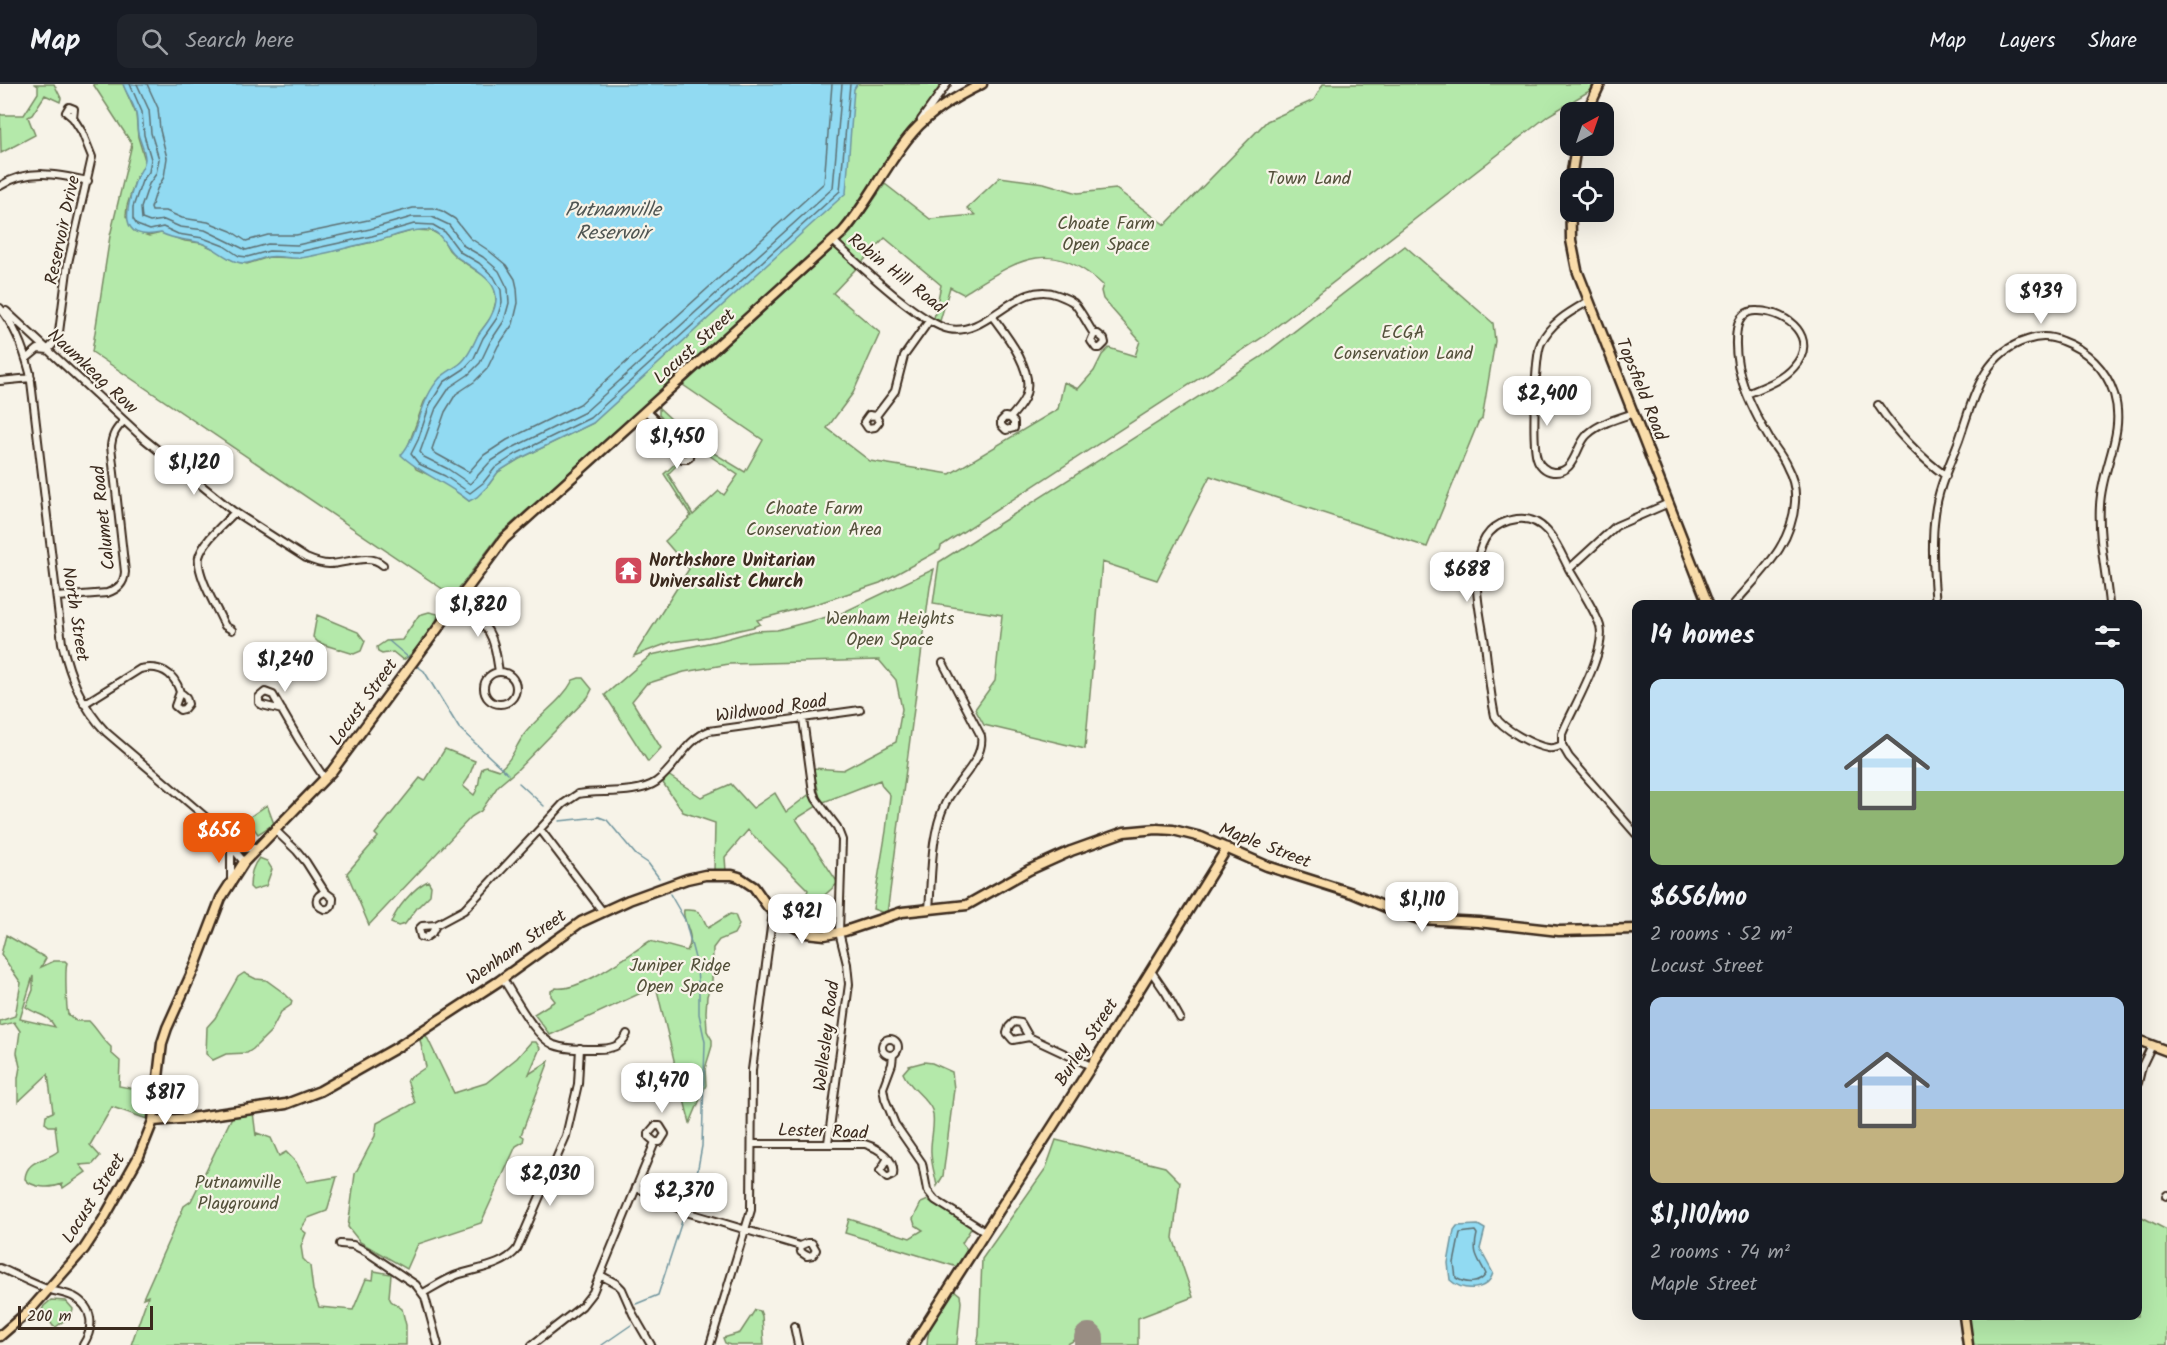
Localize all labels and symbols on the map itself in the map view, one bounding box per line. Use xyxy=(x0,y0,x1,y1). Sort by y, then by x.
north arrow xyxy=(1560,102,1614,156)
park label: Town Land xyxy=(1267,165,1352,194)
street label: Reservoir Drive xyxy=(38,173,89,288)
water label: Putnamville Reservoir xyxy=(565,195,663,250)
park label: Choate Farm Open Space xyxy=(1057,210,1155,260)
street label: Robin Hill Road xyxy=(841,227,952,322)
pin: $939 xyxy=(2005,274,2077,325)
street label: Locust Street xyxy=(647,301,743,392)
park label: ECGA Conservation Land xyxy=(1333,319,1474,369)
street label: Naumkeag Row xyxy=(40,322,145,423)
street label: Topsfield Road xyxy=(1607,334,1675,446)
pin: $2,400 xyxy=(1498,376,1596,427)
pin: $1,450 xyxy=(628,419,726,470)
pin: $1,120 xyxy=(145,445,243,496)
street label: Calumet Road xyxy=(84,463,124,572)
park label: Choate Farm Conservation Area xyxy=(746,495,882,545)
place label: Northshore Unitarian Universalist Church xyxy=(649,547,815,597)
pin: $688 xyxy=(1431,552,1503,603)
temple icon: Northshore Unitarian Universalist Church xyxy=(612,554,644,586)
street label: North Street xyxy=(53,565,96,665)
pin: $1,820 xyxy=(429,587,527,638)
park label: Wenham Heights Open Space xyxy=(826,605,955,655)
pin: $1,240 xyxy=(236,642,334,693)
street label: Locust Street xyxy=(322,652,407,753)
street label: Wildwood Road xyxy=(714,687,830,732)
pin: $656 xyxy=(183,813,255,864)
street label: Maple Street xyxy=(1214,816,1316,878)
pin: $1,110 xyxy=(1373,882,1471,933)
pin: $921 xyxy=(766,894,838,945)
street label: Wenham Street xyxy=(461,902,574,994)
park label: Juniper Ridge Open Space xyxy=(629,952,731,1002)
street label: Wellesley Road xyxy=(806,978,849,1093)
street label: Burley Street xyxy=(1048,992,1127,1093)
pin: $1,470 xyxy=(613,1063,711,1114)
pin: $817 xyxy=(129,1075,201,1126)
street label: Lester Road xyxy=(778,1116,869,1149)
street label: Locust Street xyxy=(55,1147,134,1250)
pin: $2,030 xyxy=(501,1156,599,1207)
park label: Putnamville Playground xyxy=(195,1169,281,1219)
pin: $2,370 xyxy=(635,1173,733,1224)
scale bar xyxy=(18,1303,153,1330)

